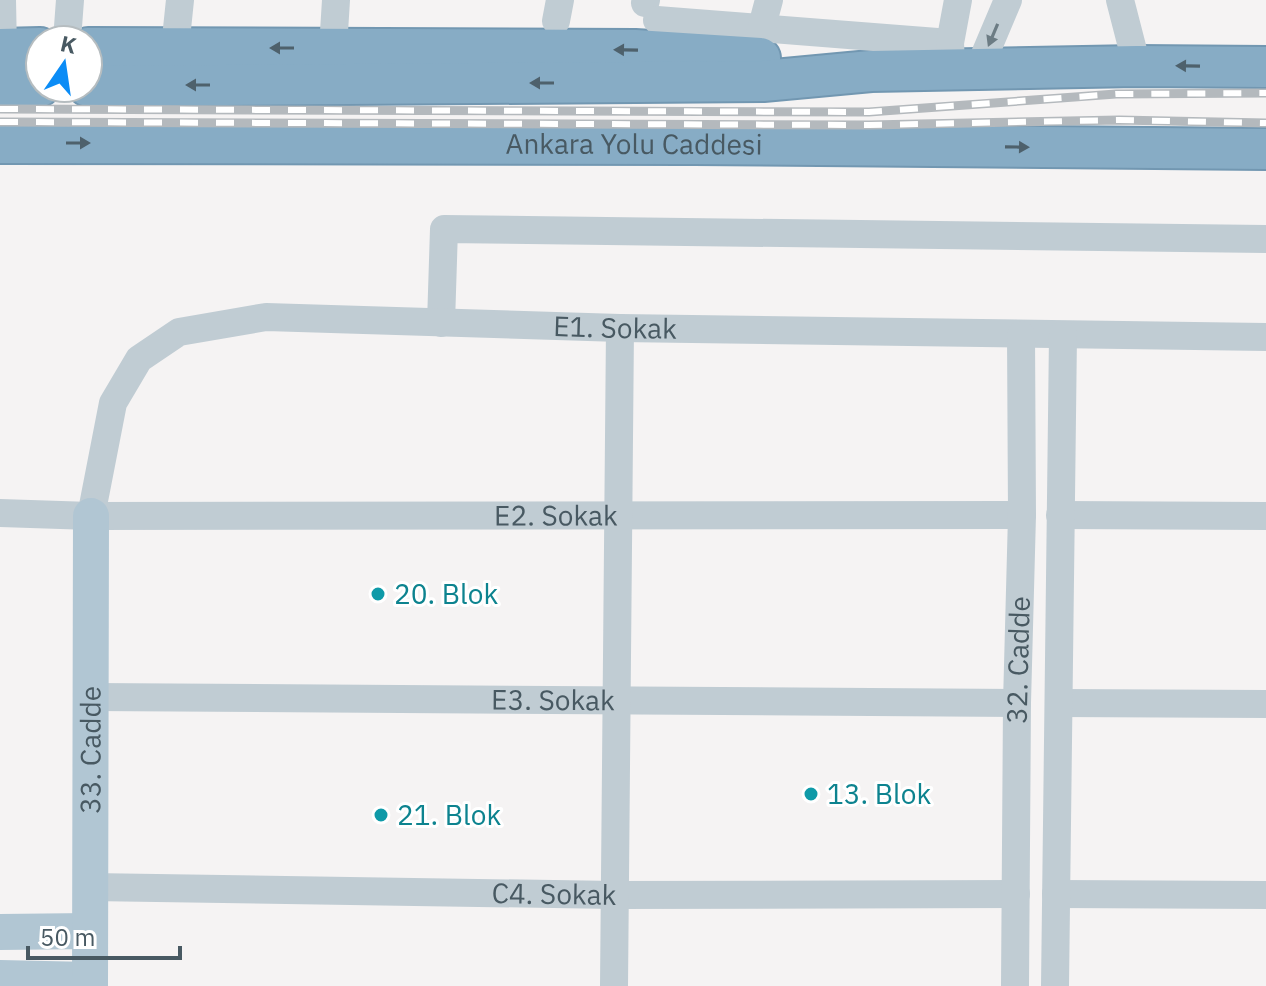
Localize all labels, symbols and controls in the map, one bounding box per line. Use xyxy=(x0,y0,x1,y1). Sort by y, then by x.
north arrow xyxy=(24,24,104,104)
one-way arrow xyxy=(987,24,1000,47)
text: K xyxy=(58,28,80,60)
one-way arrow xyxy=(269,42,294,54)
one-way arrow xyxy=(613,44,638,56)
one-way arrow xyxy=(1175,60,1200,72)
one-way arrow xyxy=(529,77,554,89)
one-way arrow xyxy=(185,79,210,91)
street label: Ankara Yolu Caddesi xyxy=(505,125,763,163)
one-way arrow xyxy=(66,137,91,149)
one-way arrow xyxy=(1005,141,1030,153)
street label: E1. Sokak xyxy=(553,307,677,347)
street label: E2. Sokak xyxy=(494,496,618,534)
place label: 20. Blok xyxy=(394,575,498,612)
marker: 20. Blok xyxy=(369,585,387,603)
street label: 32. Cadde xyxy=(998,596,1038,724)
street label: E3. Sokak xyxy=(491,681,615,718)
street label: 33. Cadde xyxy=(71,686,109,814)
place label: 13. Blok xyxy=(827,775,931,812)
marker: 13. Blok xyxy=(802,785,820,803)
place label: 21. Blok xyxy=(397,796,501,833)
marker: 21. Blok xyxy=(372,806,390,824)
street label: C4. Sokak xyxy=(491,874,617,913)
scale bar xyxy=(28,910,180,960)
text: 50 m xyxy=(40,921,95,953)

